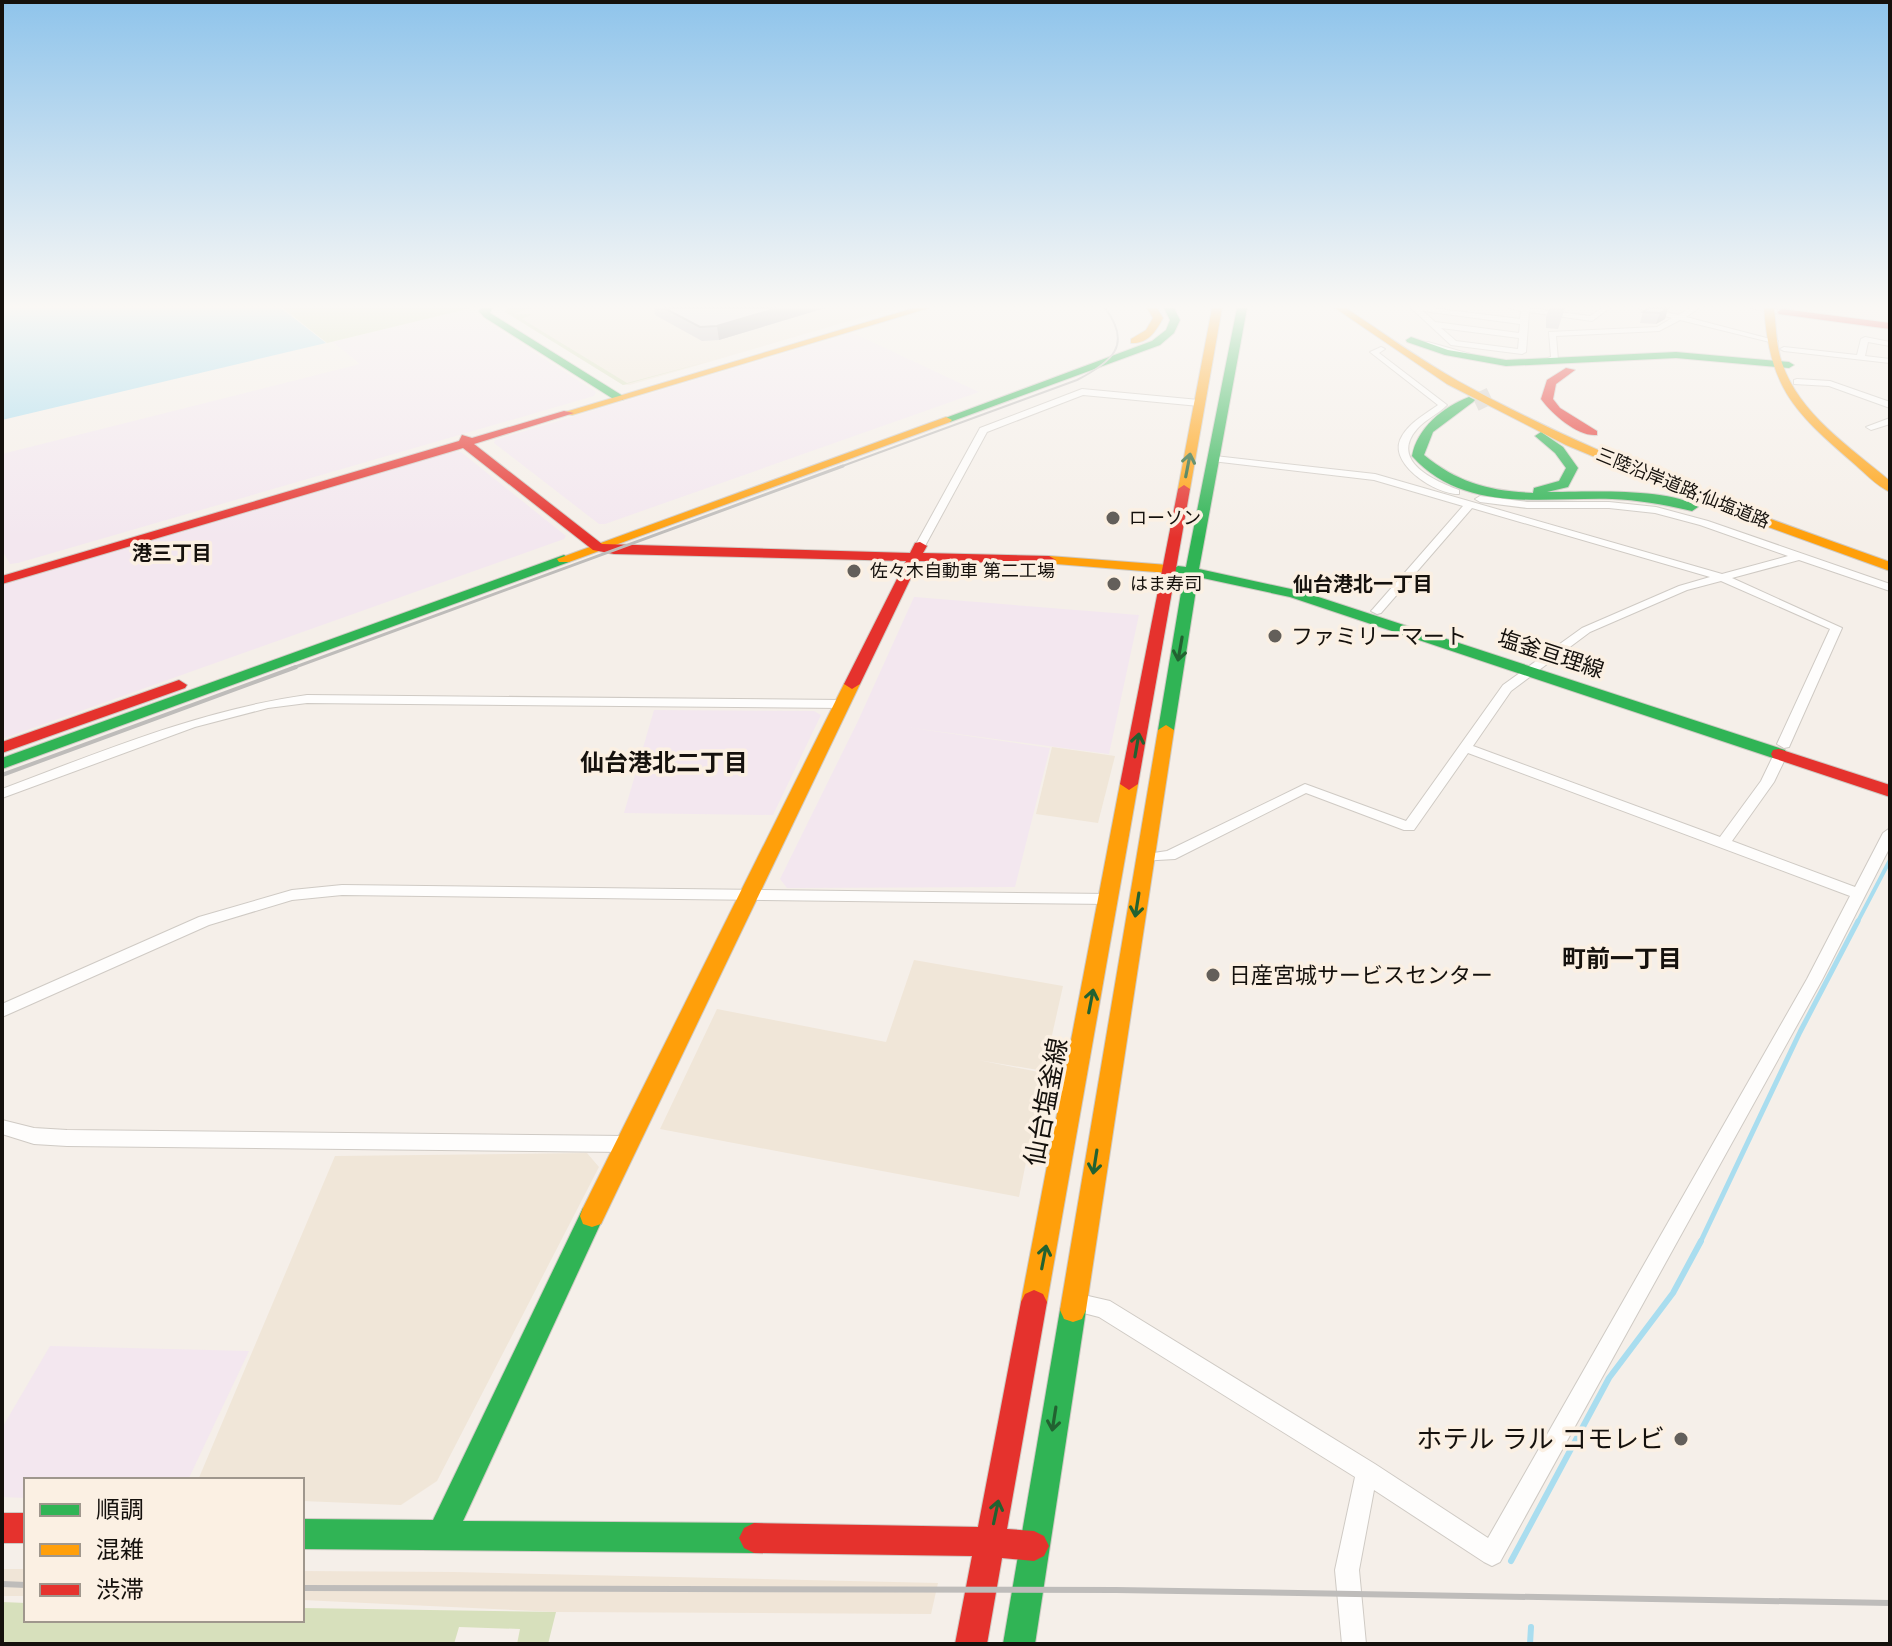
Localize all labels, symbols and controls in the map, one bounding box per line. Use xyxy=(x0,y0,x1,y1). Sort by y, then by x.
street label: 三陸沿岸道路;仙塩道路 xyxy=(1593,444,1773,532)
one-way arrow xyxy=(1181,453,1196,478)
place label: ローソン xyxy=(1129,508,1201,528)
marker: ローソン xyxy=(1104,509,1122,527)
district label: 港三丁目 xyxy=(132,542,212,564)
place label: 佐々木自動車 第二工場 xyxy=(870,561,1055,581)
marker: 佐々木自動車 第二工場 xyxy=(845,562,863,580)
district label: 仙台港北一丁目 xyxy=(1293,573,1433,595)
place label: はま寿司 xyxy=(1130,574,1202,594)
marker: はま寿司 xyxy=(1105,575,1123,593)
place label: ファミリーマート xyxy=(1291,624,1467,649)
street label: 塩釜亘理線 xyxy=(1495,625,1607,683)
marker: ファミリーマート xyxy=(1266,627,1284,645)
one-way arrow xyxy=(1172,636,1187,661)
one-way arrow xyxy=(1131,733,1146,758)
district label: 仙台港北二丁目 xyxy=(580,749,748,776)
one-way arrow xyxy=(1129,892,1144,918)
district label: 町前一丁目 xyxy=(1562,945,1682,972)
place label: 日産宮城サービスセンター xyxy=(1229,963,1493,988)
marker: 日産宮城サービスセンター xyxy=(1204,966,1222,984)
one-way arrow xyxy=(1085,989,1100,1014)
street label: 仙台塩釜線 xyxy=(1019,1035,1073,1169)
one-way arrow xyxy=(1087,1149,1102,1174)
one-way arrow xyxy=(1037,1245,1052,1270)
one-way arrow xyxy=(1046,1406,1061,1431)
place label: ホテル ラル コモレビ xyxy=(1417,1424,1665,1454)
marker: ホテル ラル コモレビ xyxy=(1672,1430,1690,1448)
legend xyxy=(24,1478,304,1622)
text: 順調 xyxy=(96,1496,144,1523)
one-way arrow xyxy=(989,1500,1004,1526)
text: 混雑 xyxy=(96,1536,144,1563)
text: 渋滞 xyxy=(96,1576,144,1603)

